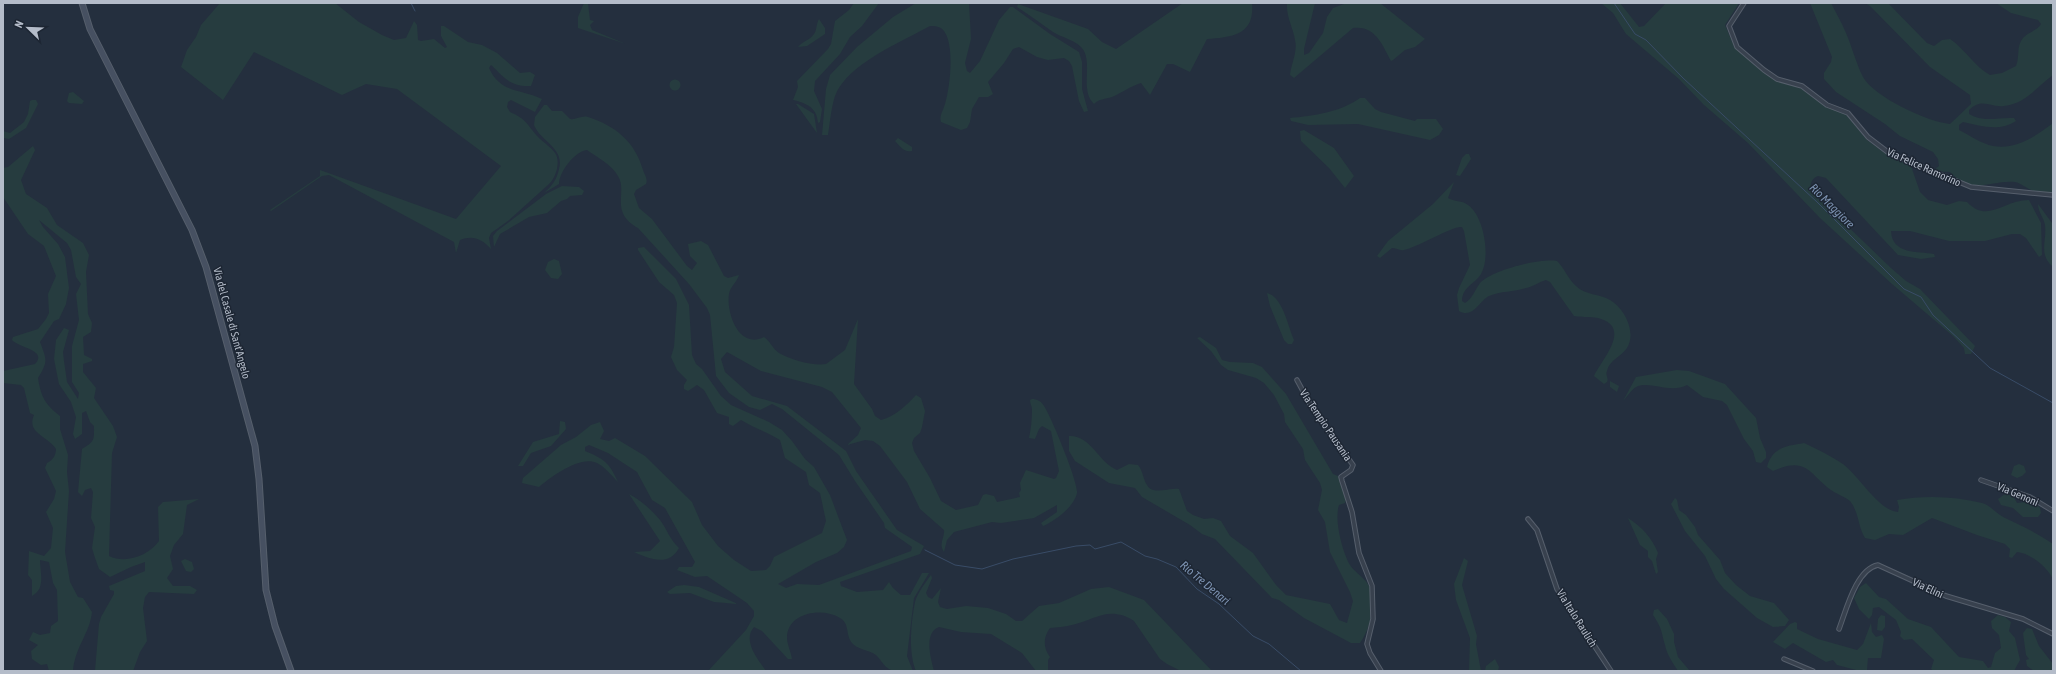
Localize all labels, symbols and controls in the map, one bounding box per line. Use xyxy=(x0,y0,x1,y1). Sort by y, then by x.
north arrow xyxy=(8,8,48,48)
text: N xyxy=(12,19,26,29)
street label: Via Felice Ramorino xyxy=(1885,145,1963,189)
water label: Rio Maggiore xyxy=(1807,181,1858,232)
street label: Via del Casale di Sant'Angelo xyxy=(211,266,253,380)
street label: Via Tempio Pausania xyxy=(1298,387,1354,463)
street label: Via Genoni xyxy=(1996,480,2040,508)
water label: Rio Tre Denari xyxy=(1177,558,1233,608)
street label: Via Elini xyxy=(1911,576,1945,600)
street label: Via Italo Raulich xyxy=(1554,587,1600,649)

